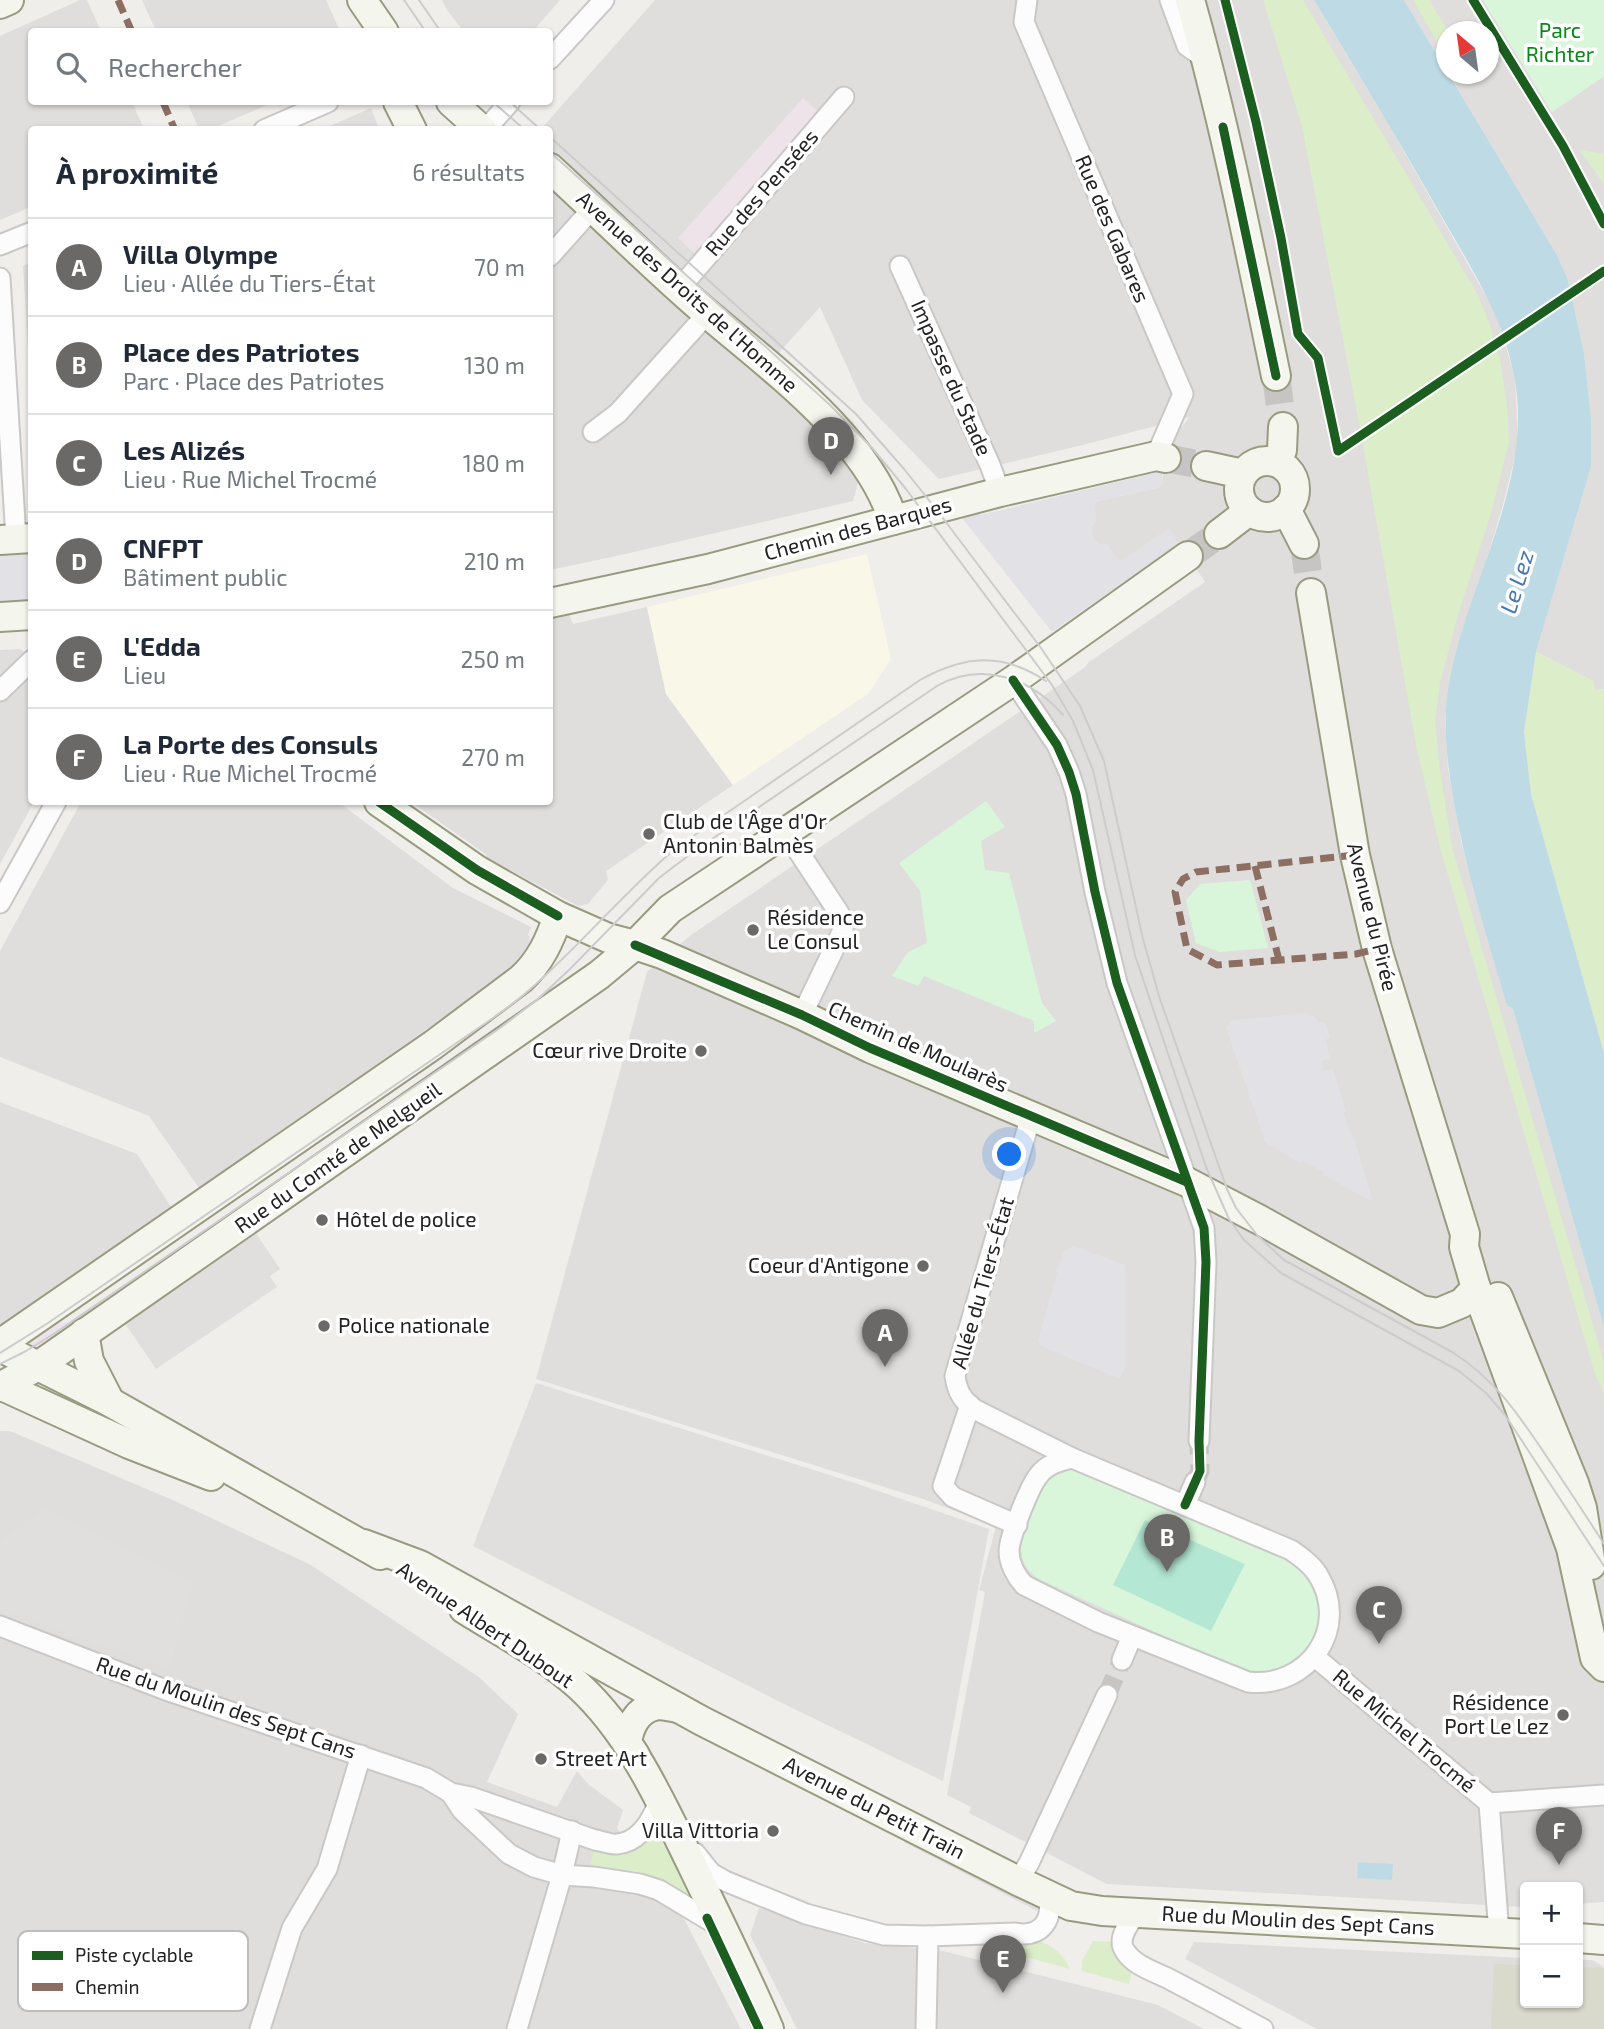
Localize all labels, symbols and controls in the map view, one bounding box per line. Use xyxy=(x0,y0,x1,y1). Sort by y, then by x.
park label: Parc Richter xyxy=(1526,17,1595,66)
north arrow xyxy=(1436,21,1499,84)
search box xyxy=(28,28,553,105)
icon: search xyxy=(52,48,90,86)
text: Rechercher xyxy=(108,51,242,82)
street label: Rue des Pensées xyxy=(699,124,823,260)
street label: Rue des Gabares xyxy=(1071,151,1156,306)
text: À proximité xyxy=(56,154,218,190)
text: 6 résultats xyxy=(412,158,525,186)
street label: Avenue des Droits de l'Homme xyxy=(572,185,804,397)
text: Villa Olympe xyxy=(123,238,278,269)
text: A xyxy=(71,253,87,281)
text: 70 m xyxy=(474,253,525,281)
text: Lieu · Allée du Tiers-État xyxy=(123,269,376,297)
street label: Impasse du Stade xyxy=(907,296,998,459)
text: Place des Patriotes xyxy=(123,336,359,367)
text: B xyxy=(72,351,86,379)
text: 130 m xyxy=(464,351,525,379)
text: Parc · Place des Patriotes xyxy=(123,367,385,395)
pin: D xyxy=(808,417,854,475)
text: Les Alizés xyxy=(123,434,245,465)
text: C xyxy=(72,449,86,477)
text: 180 m xyxy=(463,449,525,477)
text: Lieu · Rue Michel Trocmé xyxy=(123,465,377,493)
street label: Chemin des Barques xyxy=(761,490,954,565)
text: CNFPT xyxy=(123,532,203,563)
water label: Le Lez xyxy=(1493,546,1539,617)
text: D xyxy=(71,547,87,575)
text: 210 m xyxy=(464,547,525,575)
text: Bâtiment public xyxy=(123,563,287,591)
text: L'Edda xyxy=(123,630,201,661)
text: E xyxy=(72,645,86,673)
text: 250 m xyxy=(461,645,525,673)
text: Lieu xyxy=(123,661,166,689)
text: La Porte des Consuls xyxy=(123,728,378,759)
text: F xyxy=(73,743,85,771)
text: 270 m xyxy=(461,743,525,771)
text: Lieu · Rue Michel Trocmé xyxy=(123,759,377,787)
place label: Club de l'Âge d'Or Antonin Balmès xyxy=(663,808,827,857)
marker: Club de l'Âge d'Or Antonin Balmès xyxy=(641,826,657,842)
street label: Avenue du Pirée xyxy=(1343,840,1404,993)
place label: Résidence Le Consul xyxy=(767,904,864,953)
marker: Résidence Le Consul xyxy=(745,922,761,938)
street label: Chemin de Moularès xyxy=(825,995,1012,1097)
place label: Cœur rive Droite xyxy=(532,1037,687,1062)
marker: Cœur rive Droite xyxy=(693,1043,709,1059)
street label: Rue du Comté de Melgueil xyxy=(229,1075,446,1238)
your location xyxy=(992,1137,1026,1171)
street label: Allée du Tiers-État xyxy=(945,1194,1018,1371)
place label: Hôtel de police xyxy=(336,1206,477,1231)
marker: Hôtel de police xyxy=(314,1212,330,1228)
place label: Coeur d'Antigone xyxy=(748,1252,909,1277)
marker: Coeur d'Antigone xyxy=(915,1258,931,1274)
pin: A xyxy=(862,1309,908,1367)
place label: Police nationale xyxy=(338,1312,490,1337)
marker: Police nationale xyxy=(316,1318,332,1334)
pin: B xyxy=(1144,1514,1190,1572)
street label: Avenue Albert Dubout xyxy=(393,1555,579,1692)
pin: C xyxy=(1356,1586,1402,1644)
street label: Rue du Moulin des Sept Cans xyxy=(93,1650,360,1763)
street label: Rue Michel Trocmé xyxy=(1329,1663,1481,1797)
place label: Résidence Port Le Lez xyxy=(1444,1689,1549,1738)
marker: Résidence Port Le Lez xyxy=(1555,1707,1571,1723)
place label: Street Art xyxy=(555,1745,647,1770)
street label: Avenue du Petit Train xyxy=(780,1750,970,1863)
marker: Street Art xyxy=(533,1751,549,1767)
pin: F xyxy=(1536,1807,1582,1865)
place label: Villa Vittoria xyxy=(642,1817,759,1842)
marker: Villa Vittoria xyxy=(765,1823,781,1839)
map controls xyxy=(1520,1882,1583,2008)
button: + xyxy=(1520,1882,1583,1945)
street label: Rue du Moulin des Sept Cans xyxy=(1161,1900,1435,1939)
legend xyxy=(18,1931,248,2011)
pin: E xyxy=(980,1935,1026,1993)
text: Piste cyclable xyxy=(75,1943,194,1966)
button: − xyxy=(1520,1945,1583,2008)
text: Chemin xyxy=(75,1975,139,1998)

